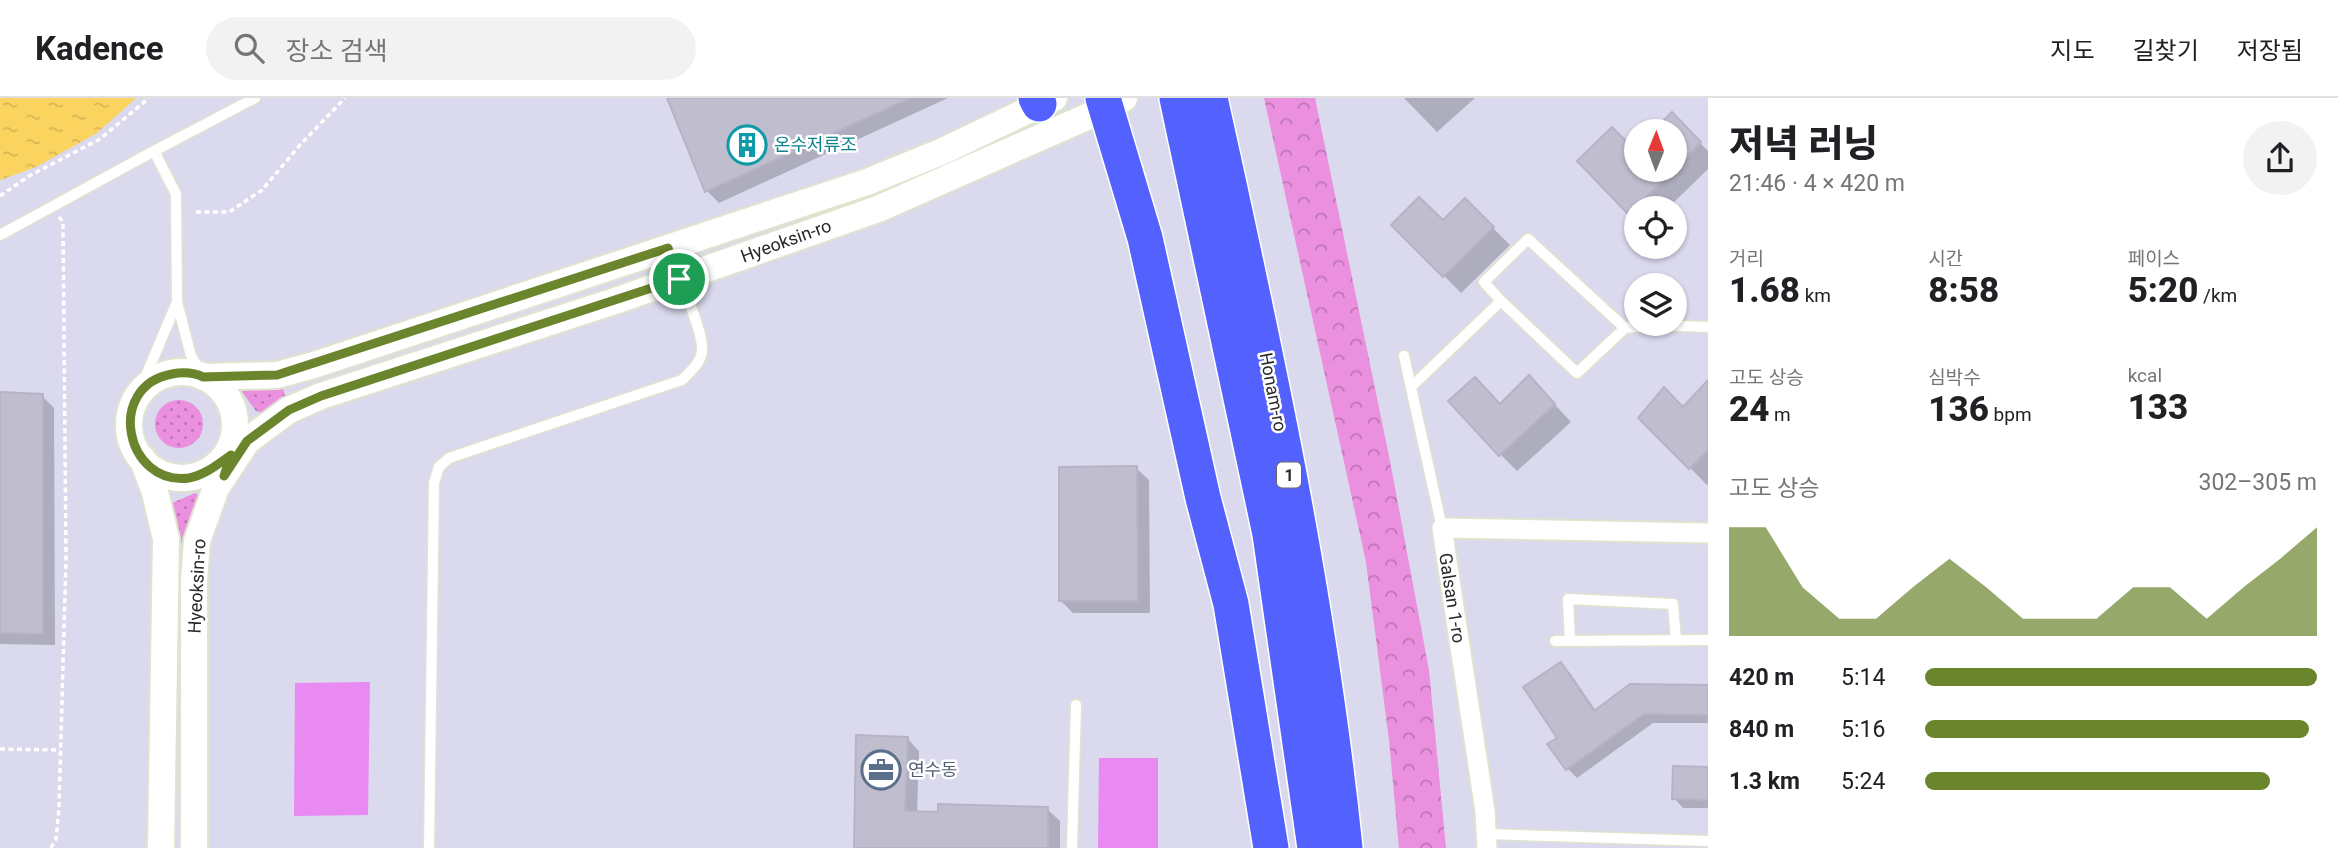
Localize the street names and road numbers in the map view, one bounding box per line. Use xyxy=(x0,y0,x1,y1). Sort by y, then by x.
street label: Hyeoksin-ro xyxy=(738,214,834,267)
street label: Honam-ro xyxy=(1256,351,1291,433)
road number: 1 xyxy=(1277,462,1301,488)
street label: Hyeoksin-ro xyxy=(184,538,209,634)
street label: Galsan 1-ro xyxy=(1435,551,1470,645)

